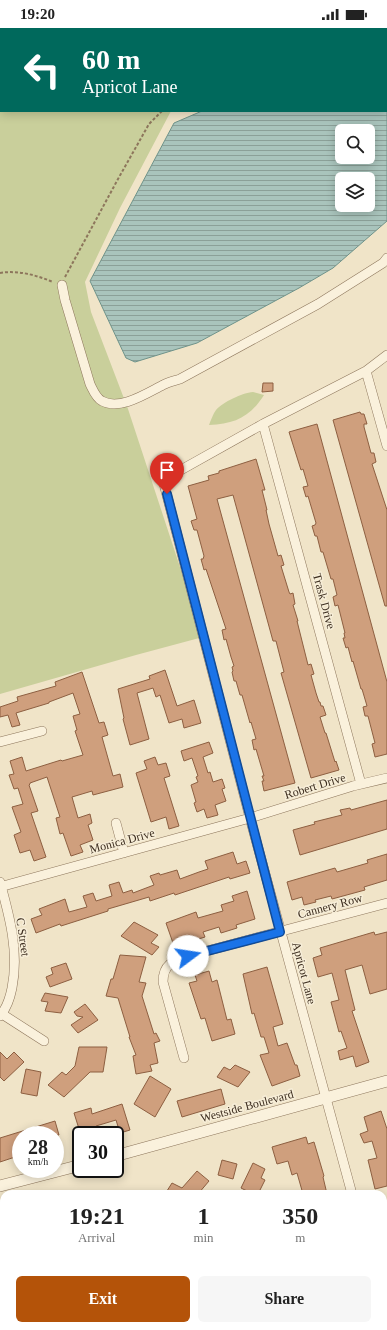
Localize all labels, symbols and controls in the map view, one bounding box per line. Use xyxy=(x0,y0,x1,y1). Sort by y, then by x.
text: 19:20 xyxy=(20,6,55,22)
icon: left xyxy=(16,44,68,96)
text: 60 m xyxy=(82,44,140,75)
text: Apricot Lane xyxy=(82,77,177,97)
map controls xyxy=(335,124,375,212)
button: search xyxy=(335,124,375,164)
button: layers xyxy=(335,172,375,212)
pin xyxy=(150,453,184,494)
icon: arrive xyxy=(156,459,178,481)
street label: Trask Drive xyxy=(310,572,338,630)
street label: Robert Drive xyxy=(283,770,347,802)
street label: Monica Drive xyxy=(88,826,156,856)
street label: Cannery Row xyxy=(296,891,364,921)
street label: C Street xyxy=(13,917,33,958)
position arrow xyxy=(167,935,209,977)
street label: Apricot Lane xyxy=(289,940,319,1006)
street label: Westside Boulevard xyxy=(199,1087,295,1125)
speed limit sign: 30 xyxy=(72,1126,124,1178)
text: 28 xyxy=(28,1136,48,1158)
text: km/h xyxy=(28,1156,48,1167)
text: 19:21 xyxy=(69,1203,125,1229)
text: 1 xyxy=(197,1203,209,1229)
text: 350 xyxy=(282,1203,318,1229)
text: Arrival xyxy=(78,1230,115,1245)
text: min xyxy=(193,1230,214,1245)
text: m xyxy=(295,1230,305,1245)
button: Exit xyxy=(16,1276,190,1322)
button: Share xyxy=(198,1276,371,1322)

